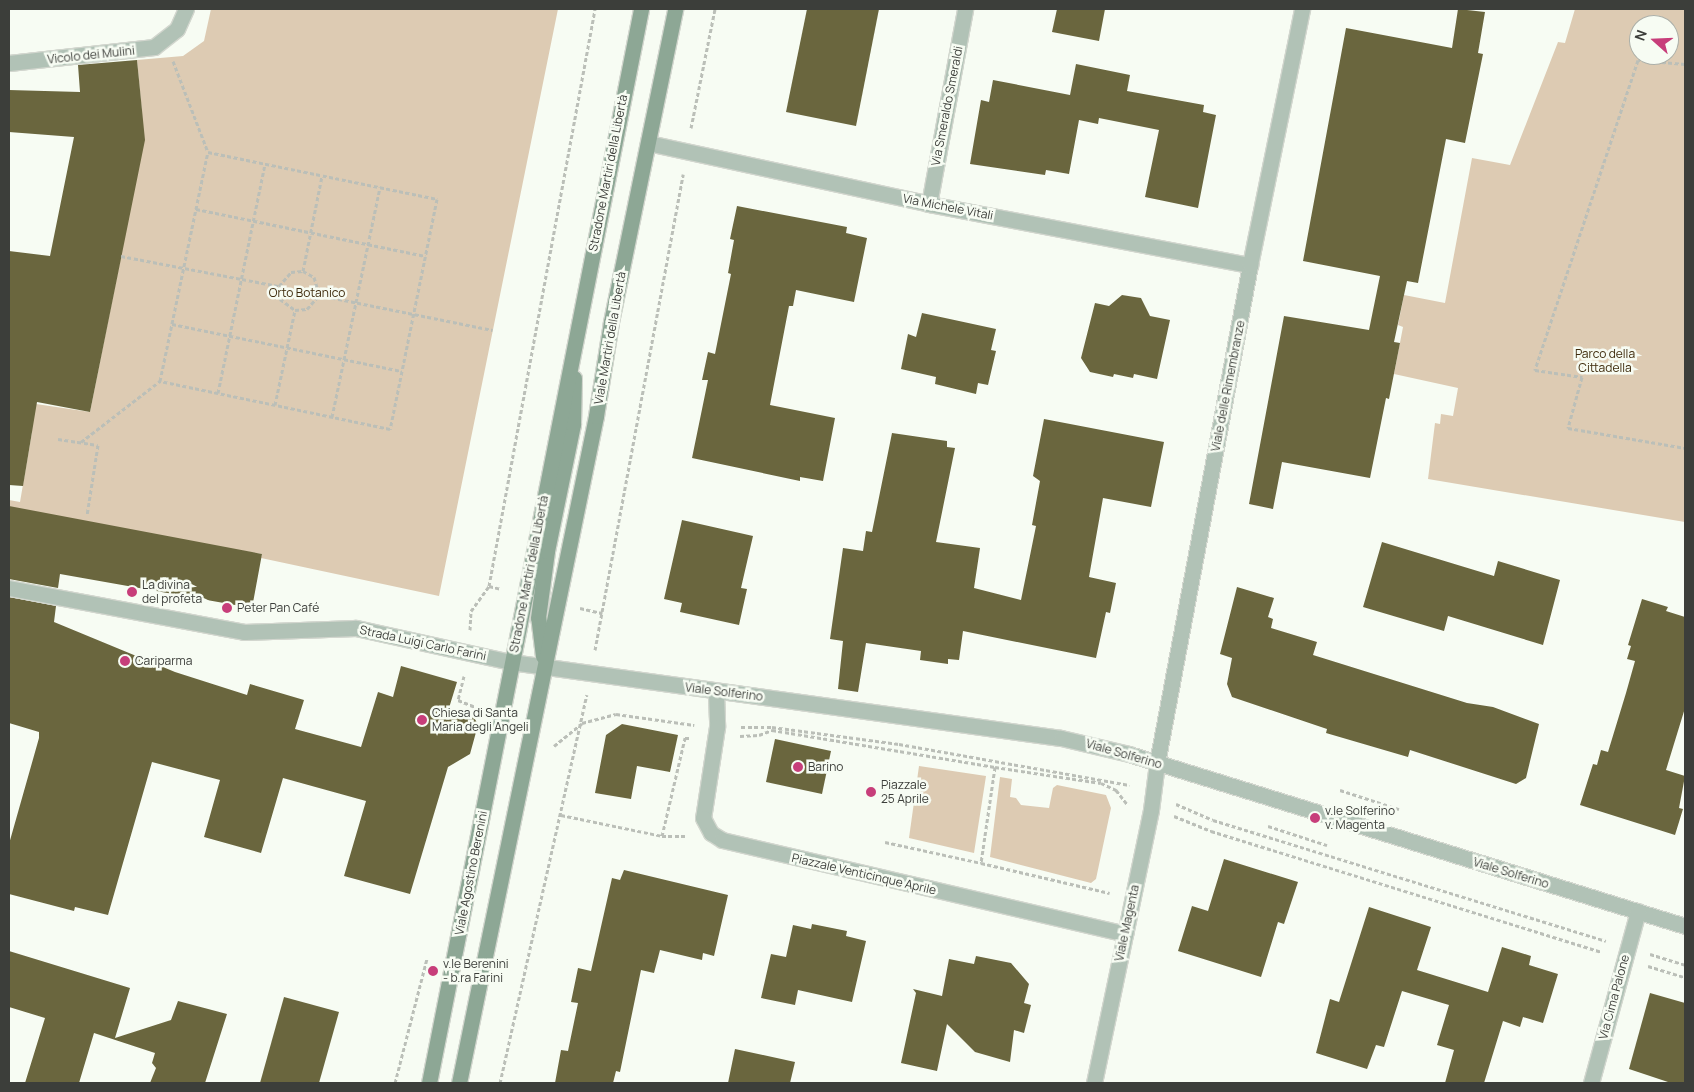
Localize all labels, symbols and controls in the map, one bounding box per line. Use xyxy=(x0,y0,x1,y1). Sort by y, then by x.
north arrow xyxy=(1629,15,1679,65)
text: N xyxy=(1630,27,1651,43)
street label: Vicolo dei Mulini xyxy=(47,43,135,67)
street label: Via Smeraldo Smeraldi xyxy=(928,45,966,167)
street label: Stradone Martiri della Libertà xyxy=(586,93,630,253)
street label: Via Michele Vitali xyxy=(902,191,994,223)
street label: Viale Martiri della Libertà xyxy=(591,271,629,405)
park label: Orto Botanico xyxy=(269,286,345,300)
street label: Viale delle Rimembranze xyxy=(1208,319,1248,453)
park label: Parco della Cittadella xyxy=(1575,347,1635,375)
street label: Stradone Martiri della Libertà xyxy=(507,494,551,654)
place label: La divina del profeta xyxy=(142,578,202,606)
marker: La divina del profeta xyxy=(126,586,138,598)
place label: Peter Pan Café xyxy=(237,601,319,615)
marker: Peter Pan Café xyxy=(221,602,233,614)
street label: Strada Luigi Carlo Farini xyxy=(358,623,488,663)
place label: Cariparma xyxy=(135,654,192,668)
marker: Cariparma xyxy=(119,655,131,667)
street label: Viale Solferino xyxy=(684,680,764,704)
place label: Chiesa di Santa Maria degli Angeli xyxy=(432,706,529,734)
marker: Chiesa di Santa Maria degli Angeli xyxy=(416,714,428,726)
street label: Viale Solferino xyxy=(1084,736,1164,772)
place label: Barino xyxy=(808,760,843,774)
marker: Barino xyxy=(792,761,804,773)
place label: Piazzale 25 Aprile xyxy=(881,778,929,806)
marker: Piazzale 25 Aprile xyxy=(865,786,877,798)
place label: v.le Solferino v. Magenta xyxy=(1325,804,1395,832)
street label: Viale Agostino Berenini xyxy=(452,810,490,936)
marker: v.le Solferino v. Magenta xyxy=(1309,812,1321,824)
street label: Piazzale Venticinque Aprile xyxy=(790,850,938,898)
street label: Viale Solferino xyxy=(1471,855,1551,891)
street label: Viale Magenta xyxy=(1112,883,1142,963)
street label: Via Cima Palone xyxy=(1596,953,1632,1041)
place label: v.le Berenini - b.ra Farini xyxy=(443,957,509,985)
marker: v.le Berenini - b.ra Farini xyxy=(427,965,439,977)

